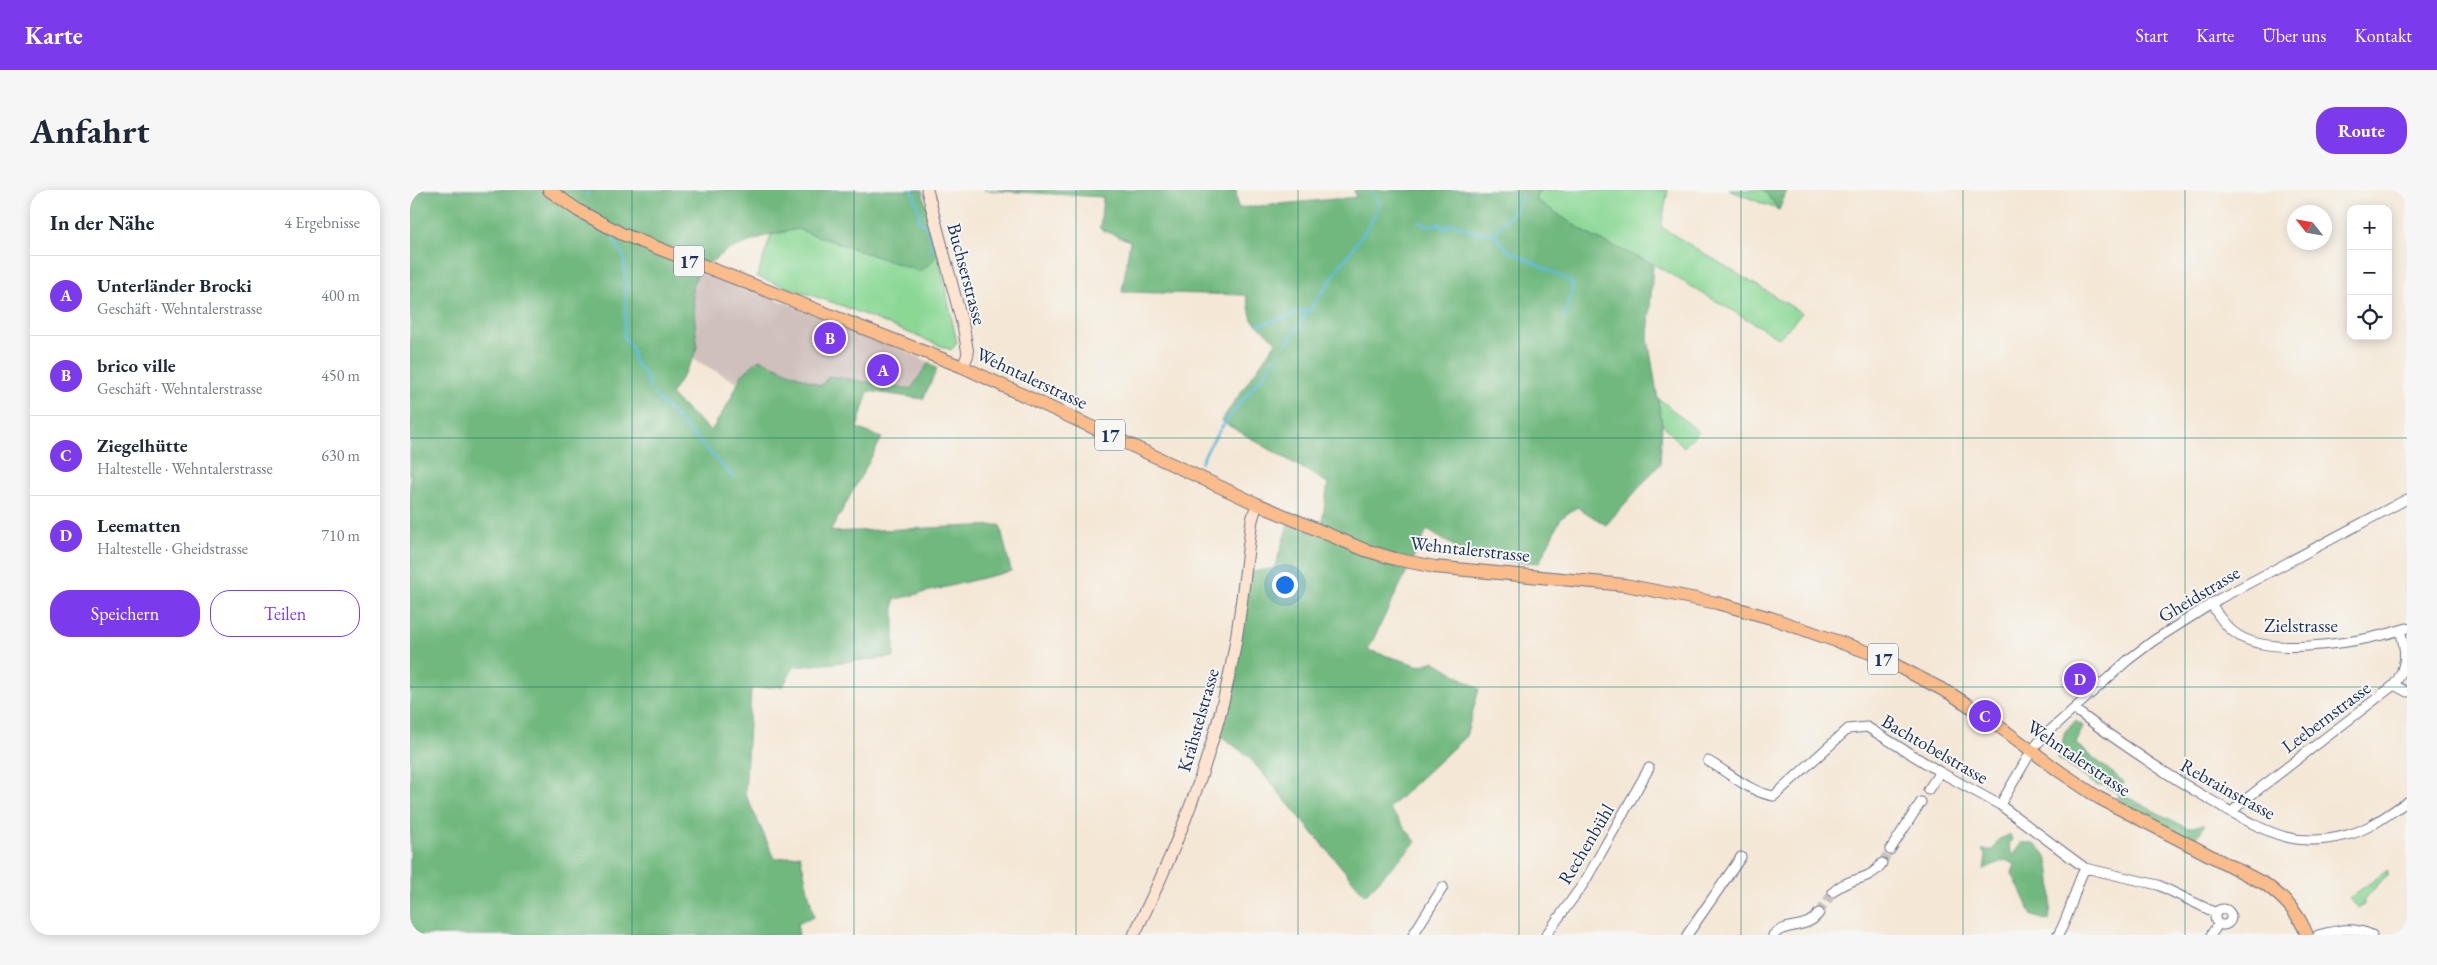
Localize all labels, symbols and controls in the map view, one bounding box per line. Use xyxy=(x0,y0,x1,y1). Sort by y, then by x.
text: Karte xyxy=(25,20,83,51)
text: Start xyxy=(2135,24,2168,47)
text: Karte xyxy=(2196,24,2234,47)
text: Über uns xyxy=(2262,24,2326,47)
text: Kontakt xyxy=(2354,24,2412,47)
button: Route xyxy=(2316,107,2407,154)
text: Anfahrt xyxy=(30,108,150,153)
north arrow xyxy=(2287,205,2332,250)
map controls xyxy=(2347,205,2392,340)
button: + xyxy=(2347,205,2392,250)
text: In der Nähe xyxy=(50,209,155,236)
text: 4 Ergebnisse xyxy=(284,212,360,233)
street label: Buchserstrasse xyxy=(941,220,993,328)
road number: 17 xyxy=(674,246,704,276)
button: − xyxy=(2347,250,2392,295)
text: Unterländer Brocki xyxy=(97,273,252,298)
text: A xyxy=(60,285,72,306)
text: 400 m xyxy=(321,285,360,306)
button: locate xyxy=(2347,295,2392,340)
text: Geschäft · Wehntalerstrasse xyxy=(97,298,262,319)
pin: B xyxy=(814,319,846,357)
street label: Wehntalerstrasse xyxy=(972,341,1092,415)
pin: A xyxy=(867,351,899,389)
text: brico ville xyxy=(97,353,176,378)
text: B xyxy=(61,365,71,386)
text: 450 m xyxy=(321,365,360,386)
text: Geschäft · Wehntalerstrasse xyxy=(97,378,262,399)
road number: 17 xyxy=(1095,420,1125,450)
text: Ziegelhütte xyxy=(97,433,188,458)
text: C xyxy=(60,445,72,466)
text: 630 m xyxy=(321,445,360,466)
text: Haltestelle · Wehntalerstrasse xyxy=(97,458,273,479)
text: Leematten xyxy=(97,513,181,538)
text: D xyxy=(60,525,72,546)
text: 710 m xyxy=(321,525,360,546)
street label: Wehntalerstrasse xyxy=(1409,530,1531,568)
text: Haltestelle · Gheidstrasse xyxy=(97,538,248,559)
street label: Gheidstrasse xyxy=(2154,560,2244,628)
your location xyxy=(1272,572,1298,598)
button: Speichern xyxy=(50,590,200,637)
button: Teilen xyxy=(210,590,360,637)
street label: Zielstrasse xyxy=(2264,613,2338,638)
road number: 17 xyxy=(1868,644,1898,674)
pin: D xyxy=(2064,660,2096,698)
street label: Krähstelstrasse xyxy=(1171,665,1225,775)
street label: Leebernstrasse xyxy=(2277,675,2375,759)
pin: C xyxy=(1969,697,2001,735)
street label: Bachtobelstrasse xyxy=(1877,708,1993,790)
street label: Wehntalerstrasse xyxy=(2022,714,2136,802)
street label: Rebrainstrasse xyxy=(2176,753,2280,825)
street label: Rechenbühl xyxy=(1552,799,1620,889)

